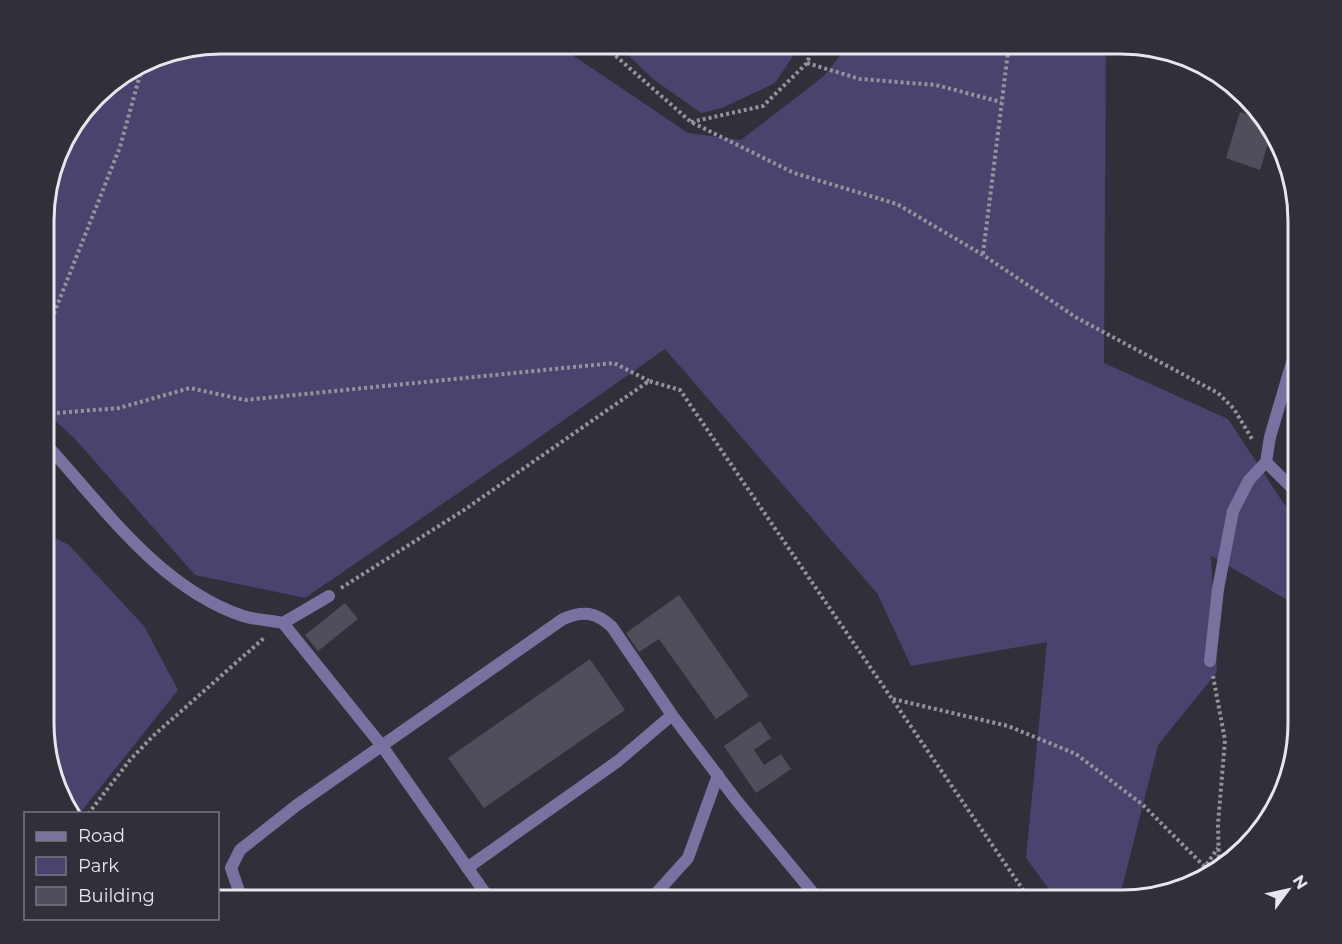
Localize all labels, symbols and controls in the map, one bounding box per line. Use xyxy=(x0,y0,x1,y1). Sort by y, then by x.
legend xyxy=(24,812,219,920)
text: Road xyxy=(78,825,125,847)
text: Park xyxy=(78,855,119,877)
north arrow xyxy=(1258,860,1318,920)
text: N xyxy=(1289,872,1312,893)
text: Building xyxy=(78,885,155,907)

